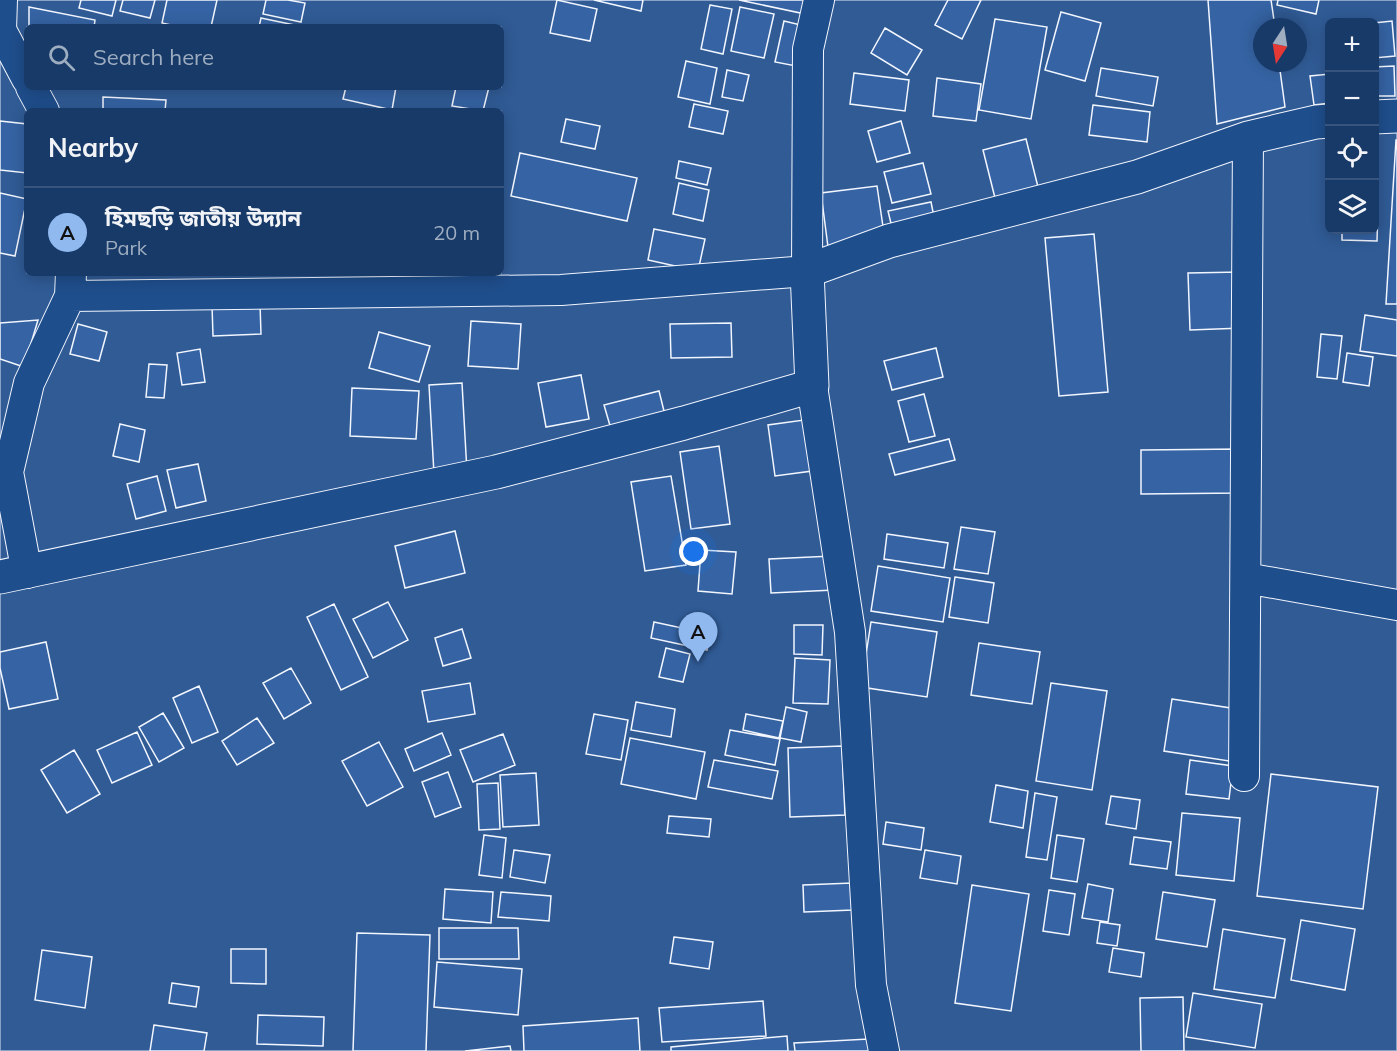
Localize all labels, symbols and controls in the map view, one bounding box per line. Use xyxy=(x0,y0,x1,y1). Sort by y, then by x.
north arrow xyxy=(1253,18,1307,72)
map controls xyxy=(1325,18,1379,234)
button: + xyxy=(1325,18,1379,72)
search box xyxy=(24,24,504,90)
icon: search xyxy=(45,41,78,74)
text: Search here xyxy=(93,43,214,71)
button: − xyxy=(1325,72,1379,126)
button: locate xyxy=(1325,126,1379,180)
text: Nearby xyxy=(48,131,138,164)
button: layers xyxy=(1325,180,1379,234)
text: হিমছড়ি জাতীয় উদ্যান xyxy=(105,204,301,232)
text: A xyxy=(60,220,75,245)
text: 20 m xyxy=(433,220,480,245)
text: Park xyxy=(105,235,147,260)
your location xyxy=(679,537,708,566)
pin: A xyxy=(678,612,718,662)

